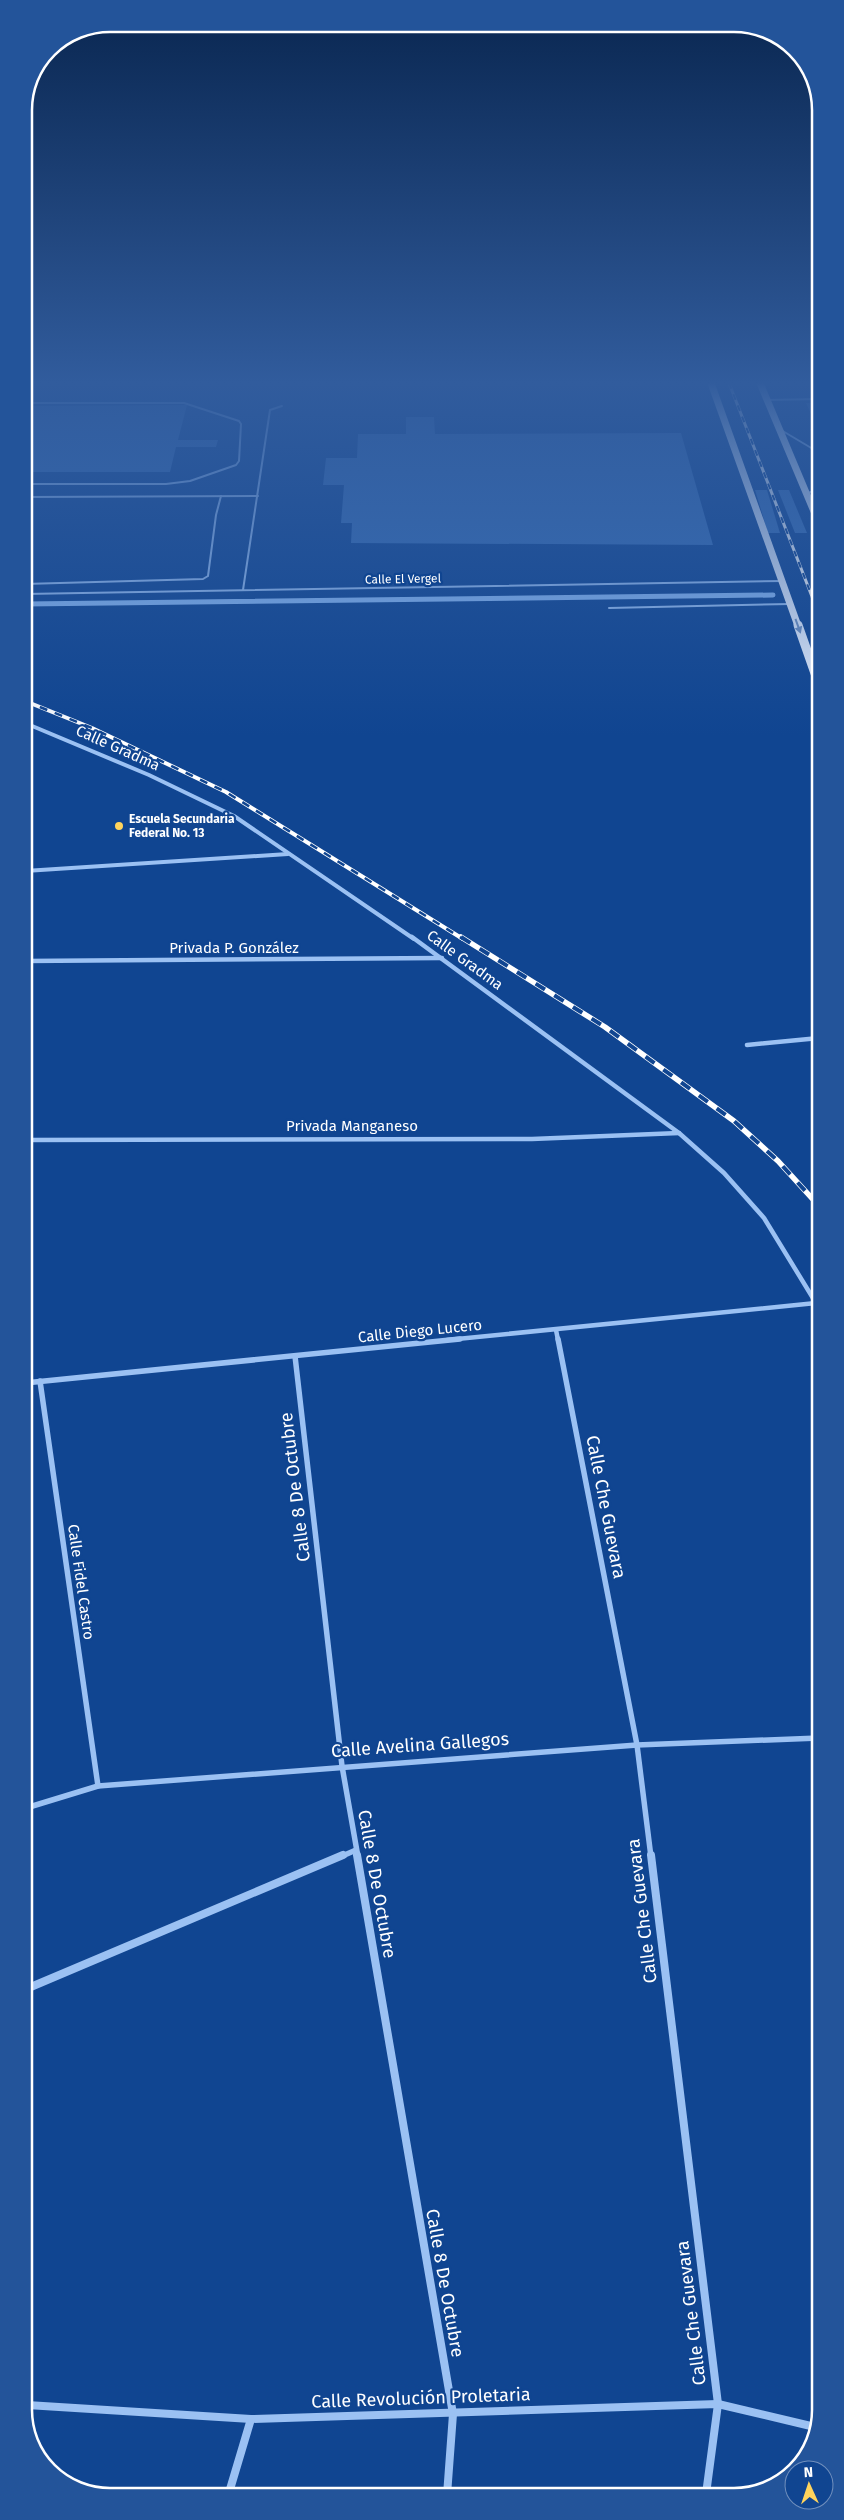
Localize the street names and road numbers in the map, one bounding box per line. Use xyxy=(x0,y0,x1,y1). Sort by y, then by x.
street label: Calle El Vergel xyxy=(365,571,442,587)
street label: Calle Gradma xyxy=(73,721,163,775)
street label: Calle Gradma xyxy=(423,926,507,994)
street label: Privada P. González xyxy=(169,939,299,957)
street label: Privada Manganeso xyxy=(286,1117,418,1135)
street label: Calle Diego Lucero xyxy=(357,1316,483,1346)
street label: Calle 8 De Octubre xyxy=(275,1411,315,1563)
street label: Calle Che Guevara xyxy=(581,1433,631,1581)
street label: Calle Fidel Castro xyxy=(64,1523,98,1641)
street label: Calle Avelina Gallegos xyxy=(330,1728,510,1762)
street label: Calle 8 De Octubre xyxy=(353,1808,401,1960)
street label: Calle Che Guevara xyxy=(622,1837,662,1985)
street label: Calle 8 De Octubre xyxy=(421,2207,469,2359)
street label: Calle Che Guevara xyxy=(671,2239,711,2387)
street label: Calle Revolución Proletaria xyxy=(311,2383,531,2413)

